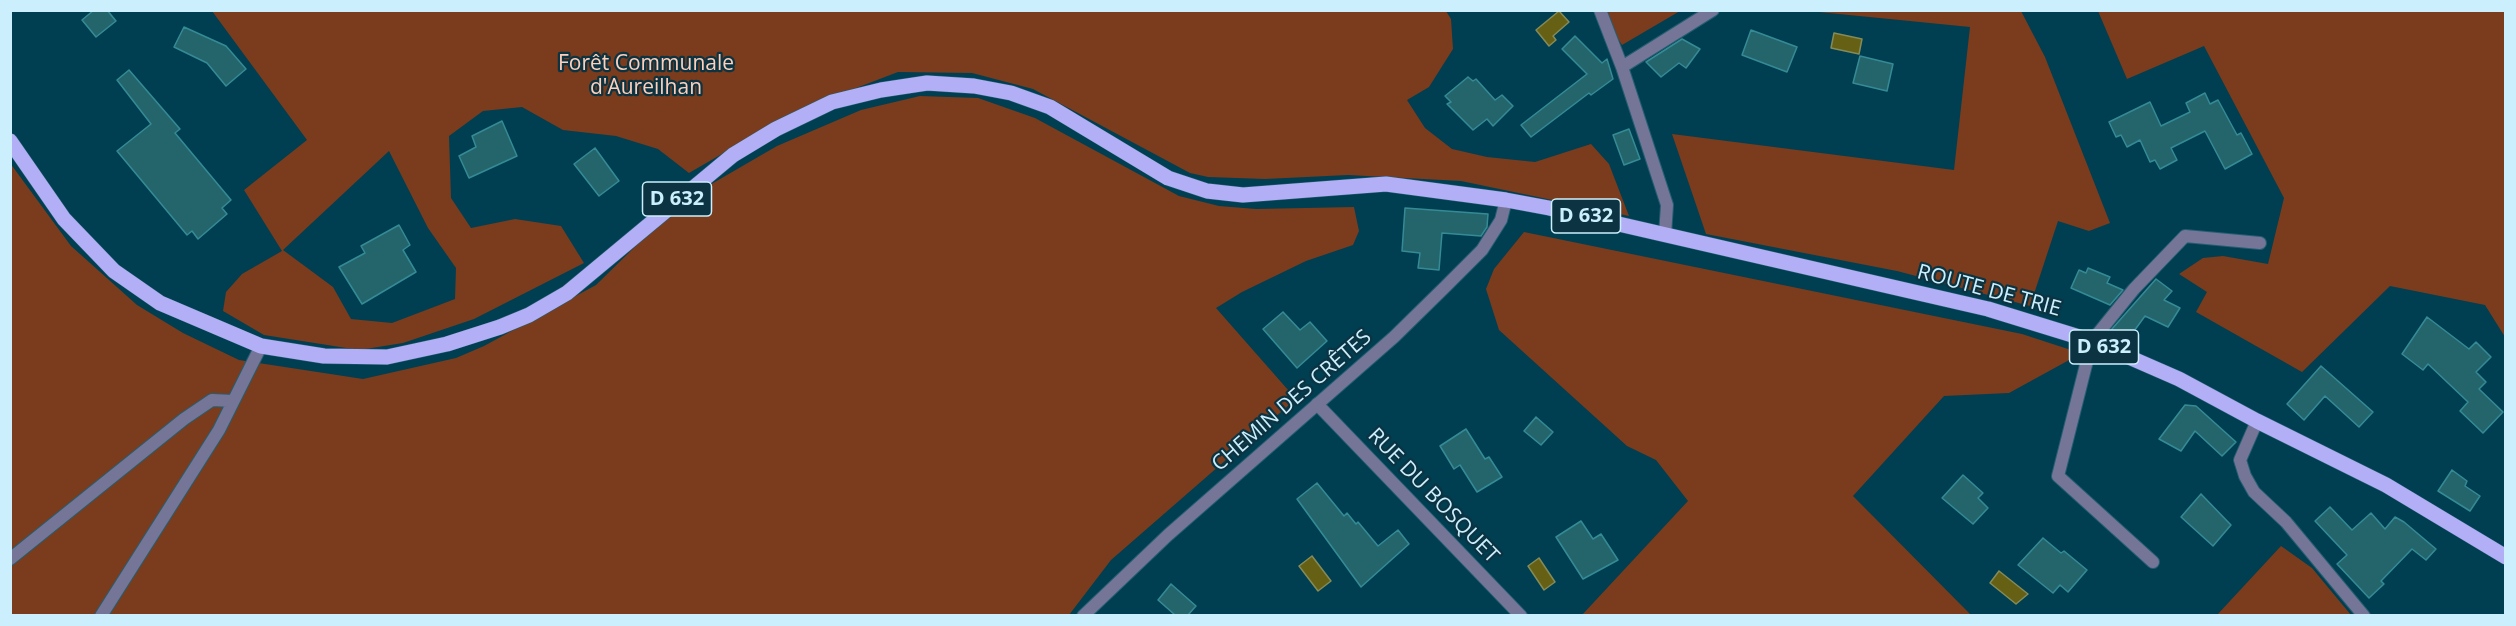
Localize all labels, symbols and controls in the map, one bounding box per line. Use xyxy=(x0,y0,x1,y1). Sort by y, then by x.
park label: Forêt Communale d'Aureilhan xyxy=(558,51,734,101)
road number: D 632 xyxy=(642,182,712,216)
road number: D 632 xyxy=(1552,199,1620,233)
street label: ROUTE DE TRIE xyxy=(1914,260,2064,322)
street label: CHEMIN DES CRÊTES xyxy=(1207,325,1377,477)
road number: D 632 xyxy=(2070,330,2138,364)
street label: RUE DU BOSQUET xyxy=(1362,423,1504,569)

